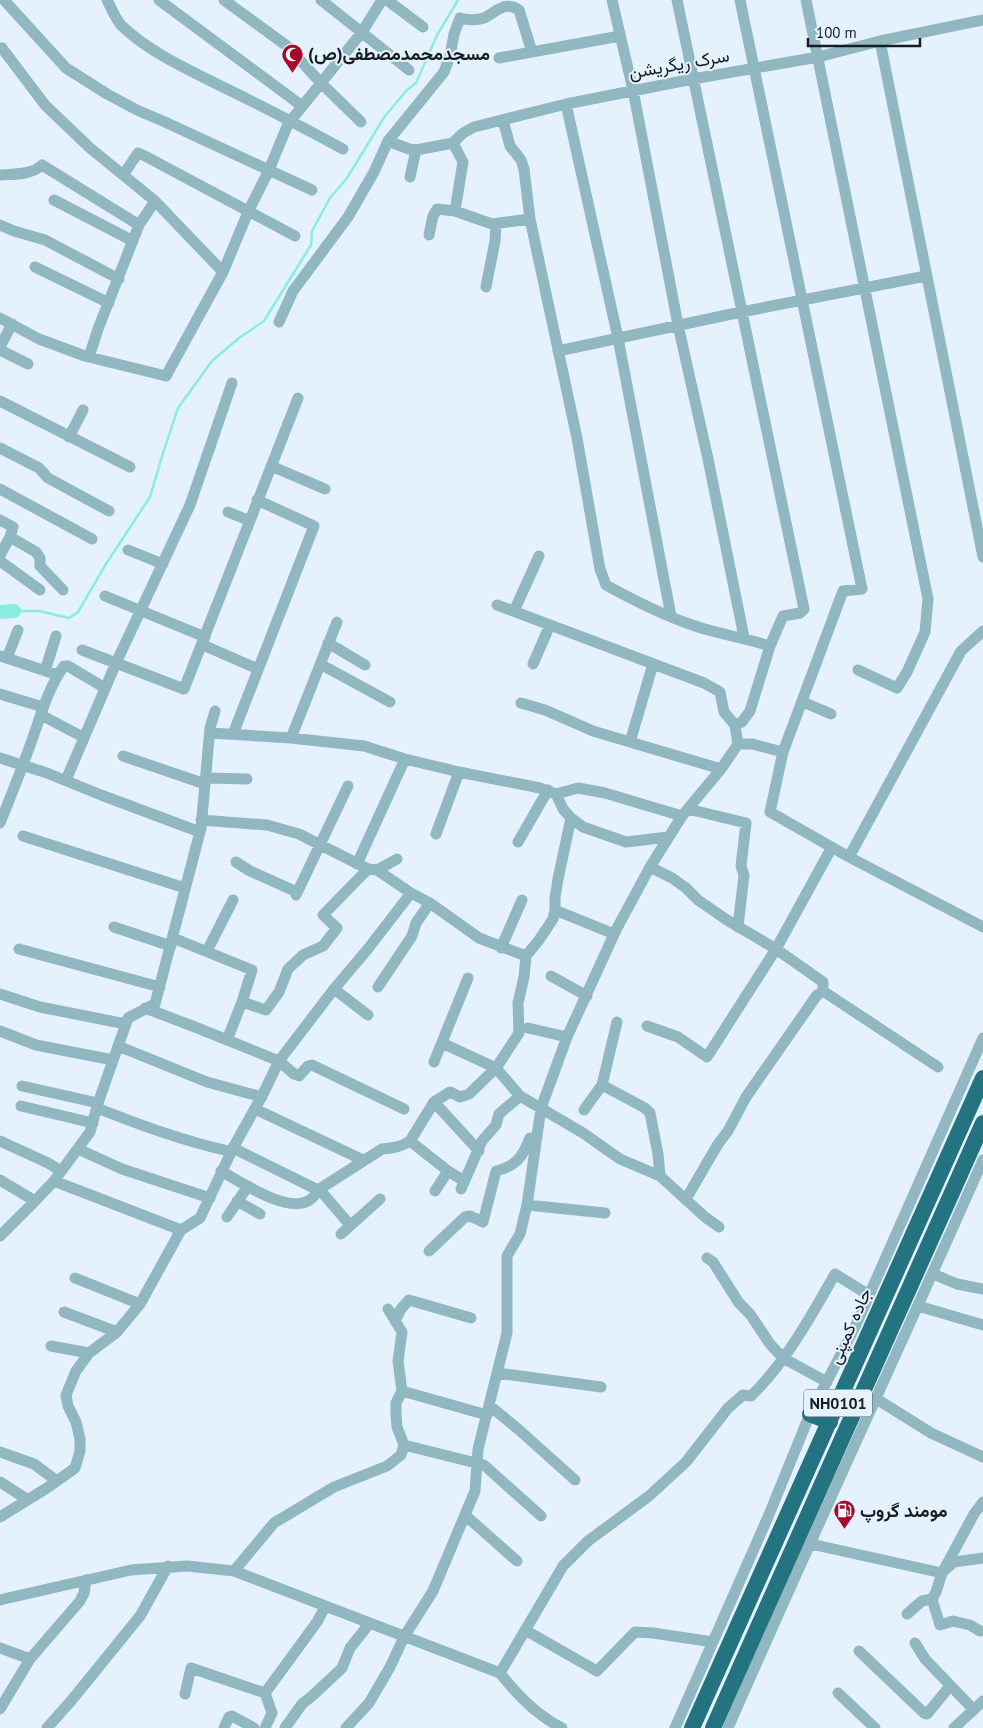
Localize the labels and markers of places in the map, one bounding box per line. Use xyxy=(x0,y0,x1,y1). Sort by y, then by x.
mosque icon: مسجدمحمدمصطفی(ص) xyxy=(280,42,304,73)
place label: مسجدمحمدمصطفی(ص) xyxy=(308,42,490,65)
fuel station icon: مومند گروپ xyxy=(832,1499,856,1530)
place label: مومند گروپ xyxy=(860,1499,948,1523)

